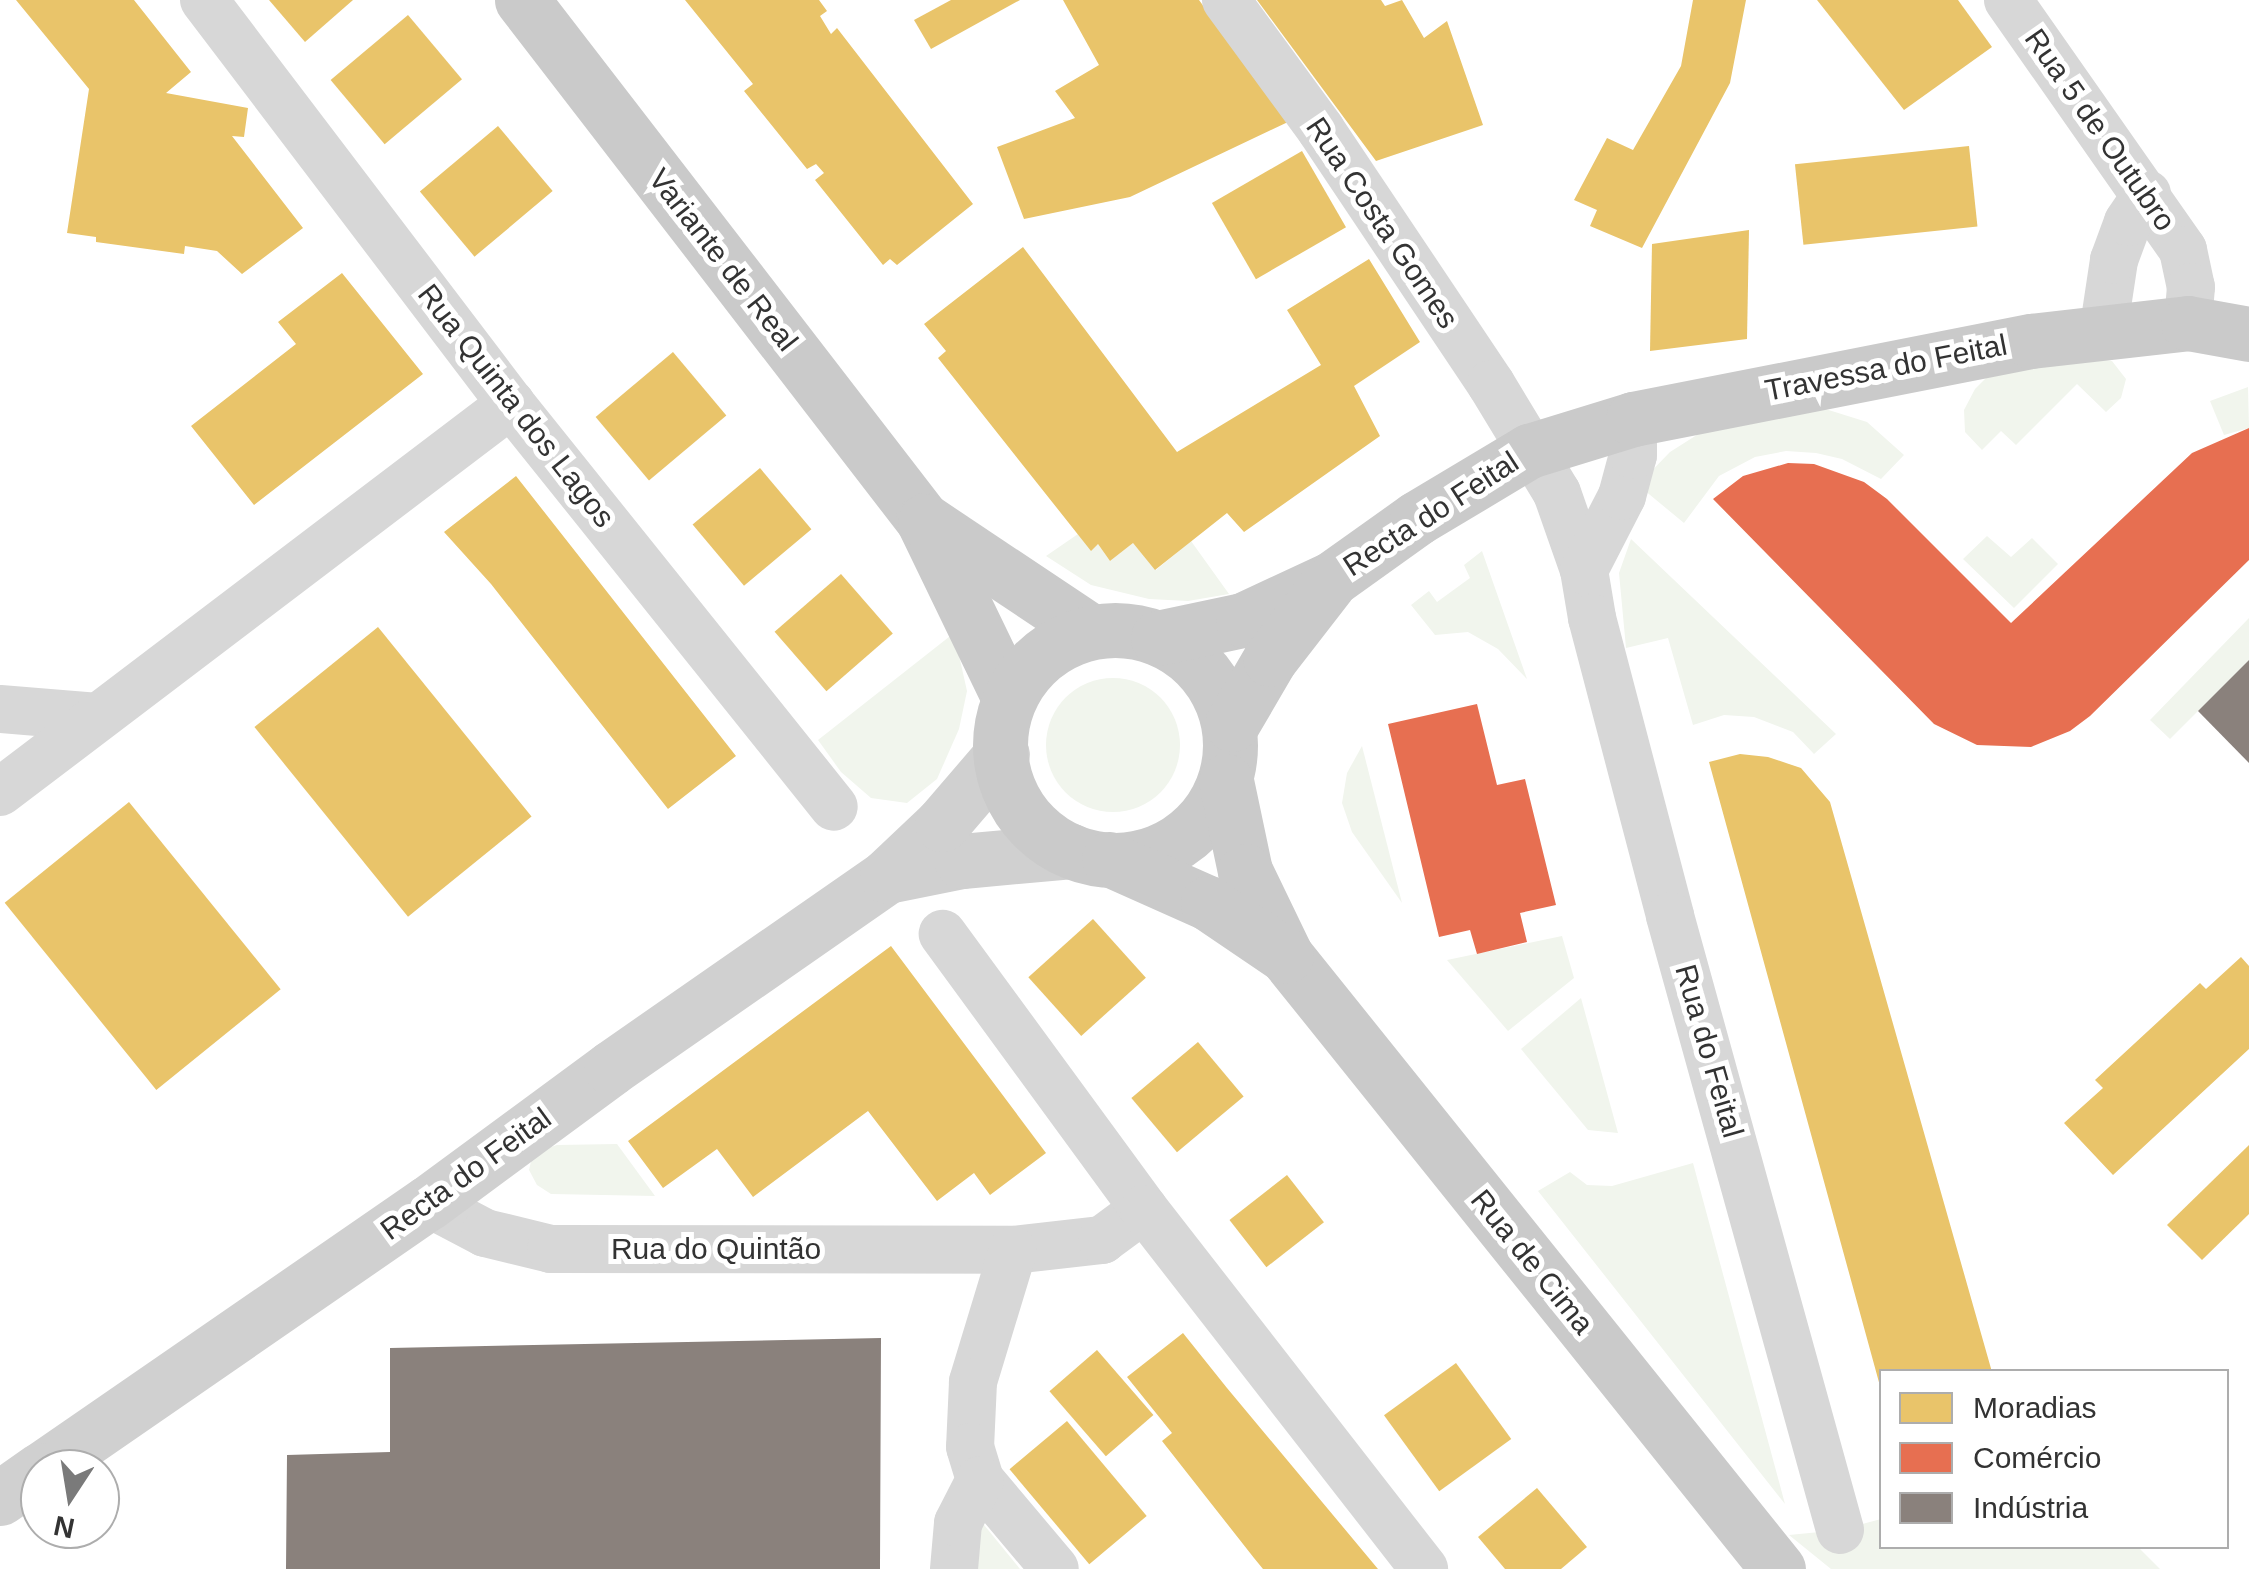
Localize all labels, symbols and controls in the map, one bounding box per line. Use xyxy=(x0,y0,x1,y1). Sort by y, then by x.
street label: Rua 5 de Outubro xyxy=(2017,22,2183,238)
street label: Rua Costa Gomes xyxy=(1298,111,1466,335)
street label: Variante de Real xyxy=(641,162,805,358)
street label: Rua Quinta dos Lagos xyxy=(410,277,622,535)
street label: Travessa do Feital xyxy=(1762,327,2010,409)
street label: Recta do Feital xyxy=(1337,444,1525,584)
street label: Rua do Feital xyxy=(1667,960,1751,1142)
street label: Recta do Feital xyxy=(374,1100,558,1248)
street label: Rua de Cima xyxy=(1463,1183,1601,1341)
street label: Rua do Quintão xyxy=(611,1231,821,1267)
legend xyxy=(1879,1369,2229,1549)
text: Moradias xyxy=(1973,1391,2096,1424)
text: Comércio xyxy=(1973,1441,2101,1474)
north arrow xyxy=(20,1449,120,1549)
text: Indústria xyxy=(1973,1491,2088,1524)
text: N xyxy=(51,1510,77,1544)

